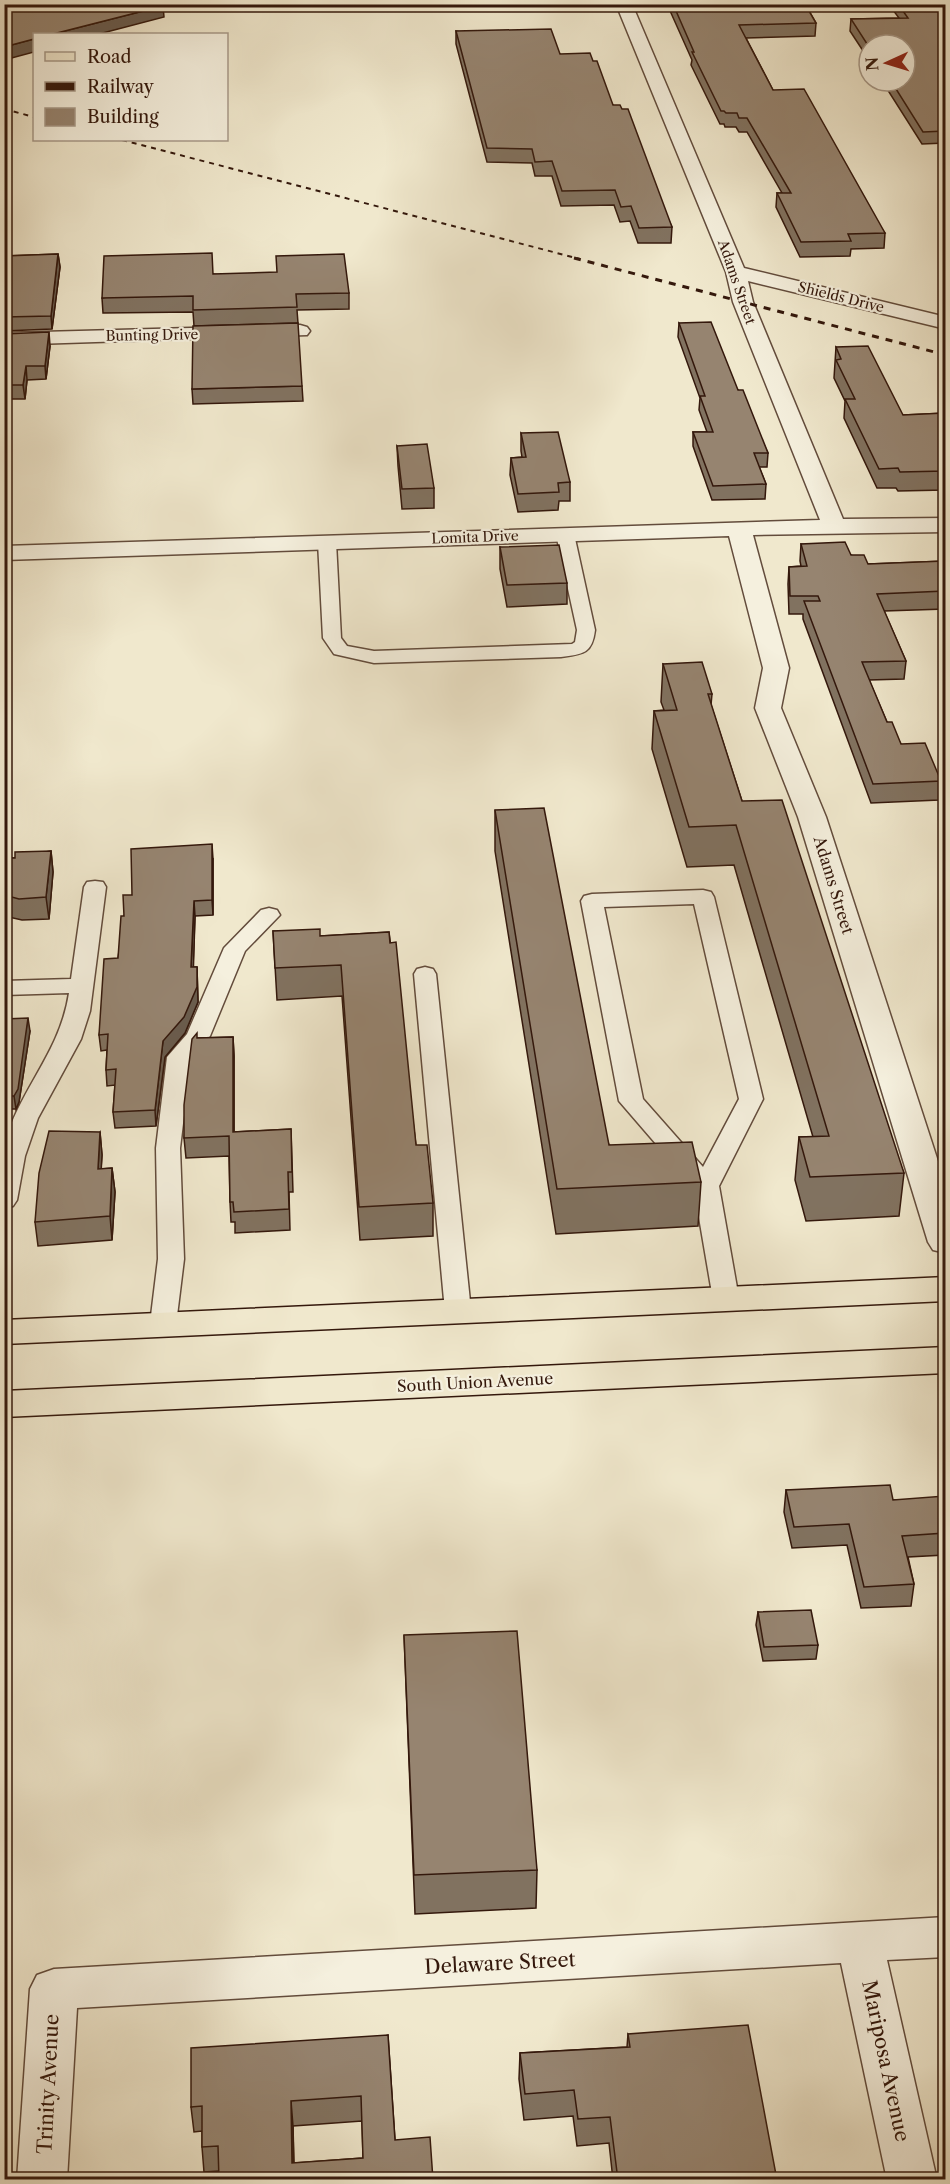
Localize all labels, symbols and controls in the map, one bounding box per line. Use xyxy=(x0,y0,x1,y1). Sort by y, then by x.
legend xyxy=(33,33,228,141)
north arrow xyxy=(857,33,917,93)
text: Road xyxy=(87,46,132,68)
text: N xyxy=(862,56,882,72)
text: Railway xyxy=(87,76,155,98)
text: Building xyxy=(87,106,159,128)
street label: Adams Street xyxy=(714,236,760,327)
street label: Shields Drive xyxy=(796,278,886,316)
street label: Bunting Drive xyxy=(106,325,199,345)
street label: Lomita Drive xyxy=(431,526,519,548)
street label: Adams Street xyxy=(809,833,858,937)
street label: South Union Avenue xyxy=(396,1368,554,1396)
street label: Delaware Street xyxy=(424,1947,576,1979)
street label: Mariposa Avenue xyxy=(857,1978,915,2144)
street label: Trinity Avenue xyxy=(32,2013,64,2155)

